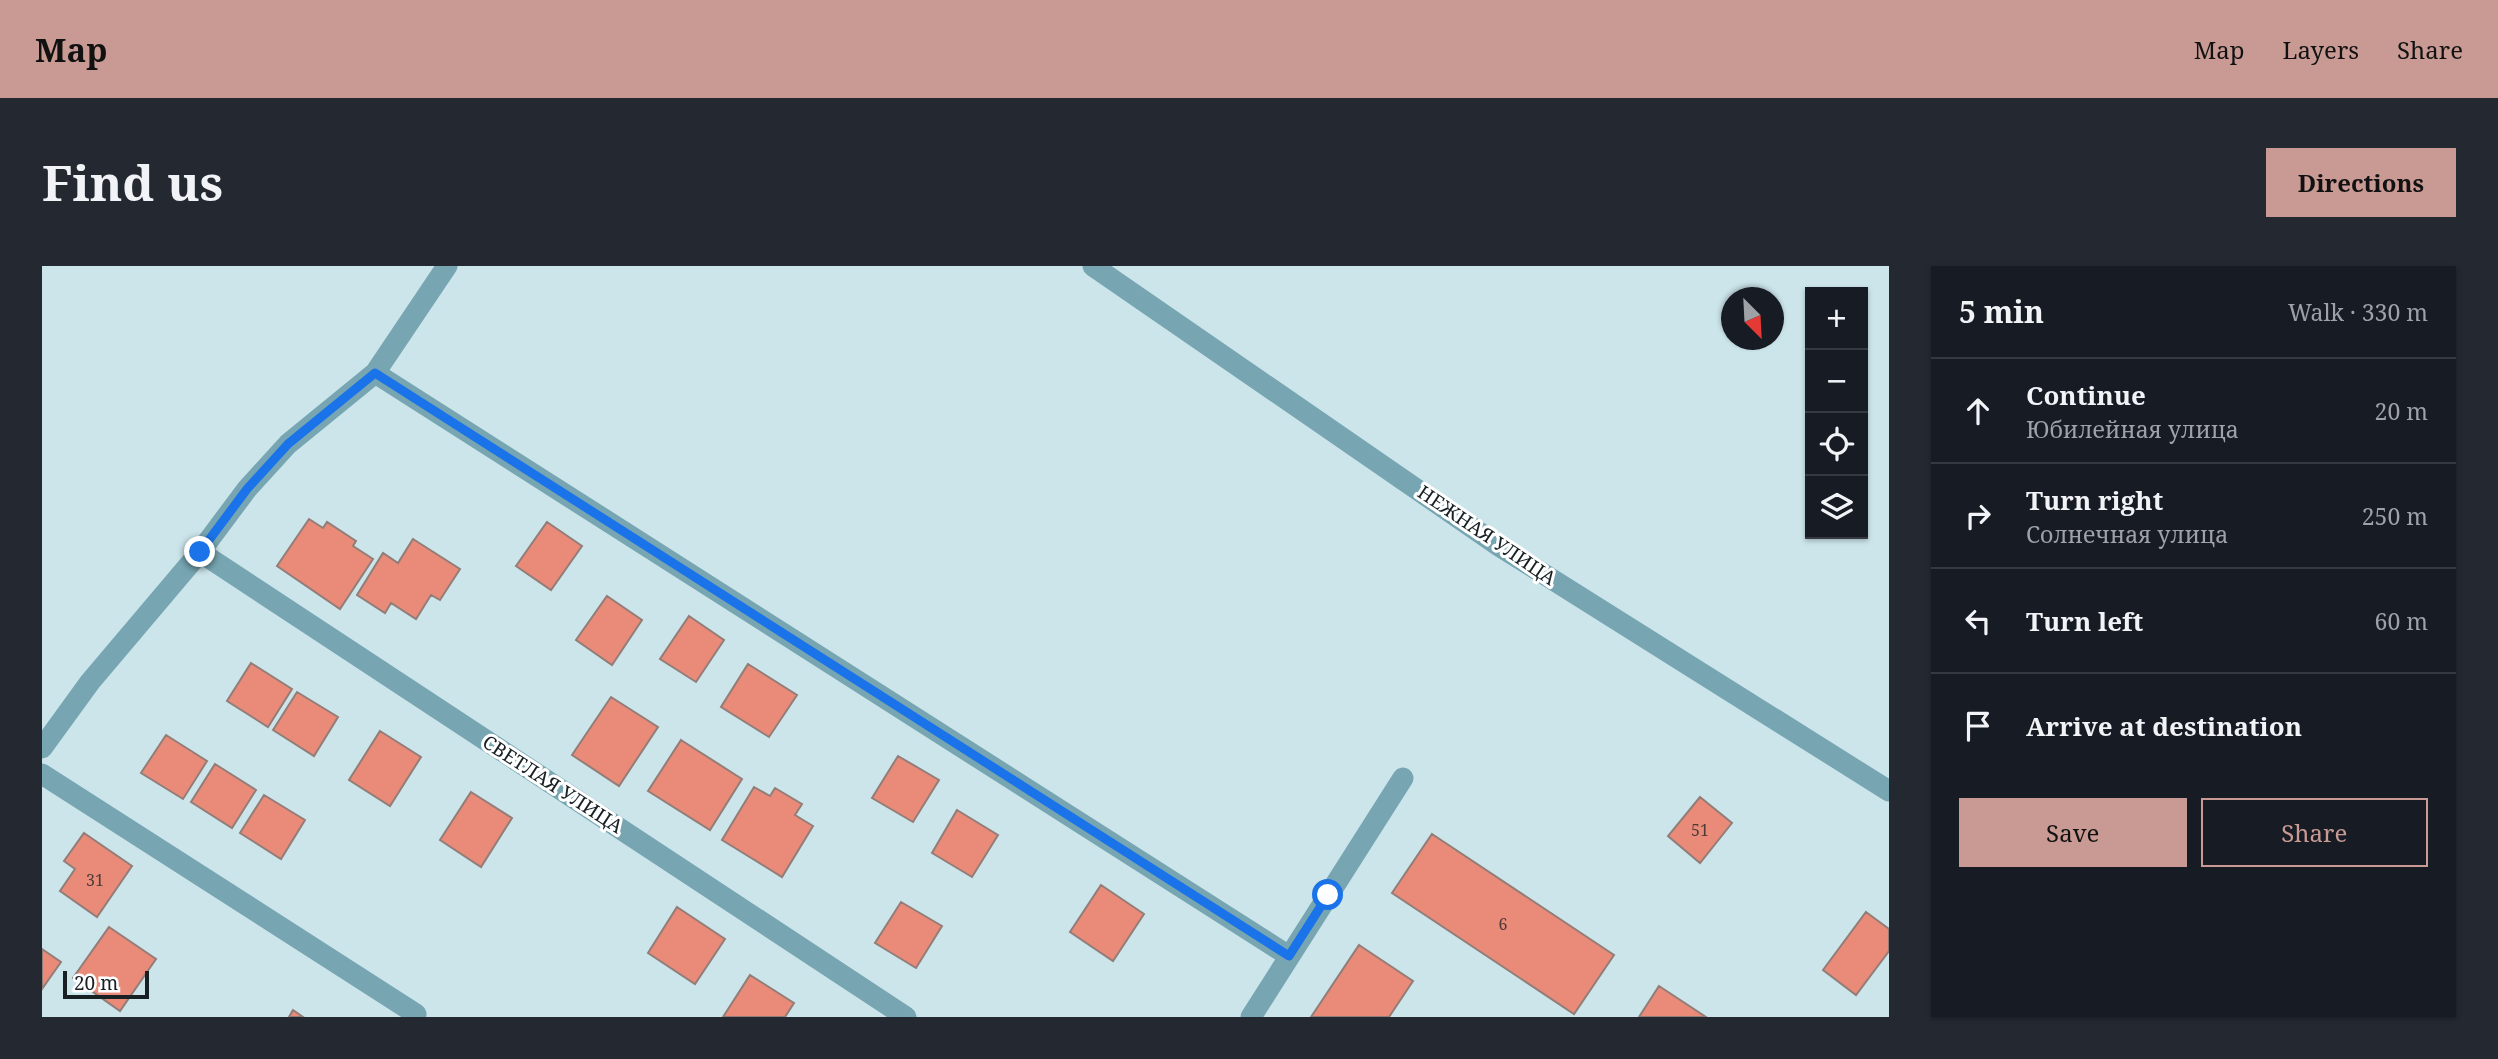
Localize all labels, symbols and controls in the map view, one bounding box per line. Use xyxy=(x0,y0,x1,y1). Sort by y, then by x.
text: Map xyxy=(35,27,108,72)
text: Map xyxy=(2194,33,2245,66)
text: Layers xyxy=(2283,33,2359,66)
text: Share xyxy=(2397,33,2463,66)
button: Directions xyxy=(2266,148,2456,217)
text: Find us xyxy=(42,149,223,215)
north arrow xyxy=(1721,287,1784,350)
map controls xyxy=(1805,287,1868,539)
button: + xyxy=(1805,287,1868,350)
text: 5 min xyxy=(1959,291,2044,332)
text: Walk · 330 m xyxy=(2288,296,2428,328)
button: − xyxy=(1805,350,1868,413)
text: Continue xyxy=(2026,377,2146,413)
icon: ahead xyxy=(1959,392,1997,430)
text: 20 m xyxy=(2375,395,2428,427)
button: locate xyxy=(1805,413,1868,476)
text: Юбилейная улица xyxy=(2026,413,2239,445)
button: layers xyxy=(1805,476,1868,539)
street label: НЕЖНАЯ УЛИЦА xyxy=(1413,479,1562,591)
text: Turn right xyxy=(2026,482,2163,518)
icon: right xyxy=(1959,497,1997,535)
text: 250 m xyxy=(2362,500,2428,532)
text: Солнечная улица xyxy=(2026,518,2228,550)
route end xyxy=(184,536,215,567)
icon: left xyxy=(1959,602,1997,640)
text: Turn left xyxy=(2026,603,2143,639)
text: 60 m xyxy=(2375,605,2428,637)
icon: arrive xyxy=(1959,707,1997,745)
text: Arrive at destination xyxy=(2026,708,2302,744)
street label: СВЕТЛАЯ УЛИЦА xyxy=(478,729,629,839)
button: Save xyxy=(1959,798,2187,867)
button: Share xyxy=(2201,798,2428,867)
house number: 51 xyxy=(1691,819,1709,841)
house number: 31 xyxy=(86,869,104,891)
route start xyxy=(1312,879,1343,910)
house number: 6 xyxy=(1499,913,1508,935)
scale bar xyxy=(63,968,149,1000)
text: 20 m xyxy=(74,970,118,996)

